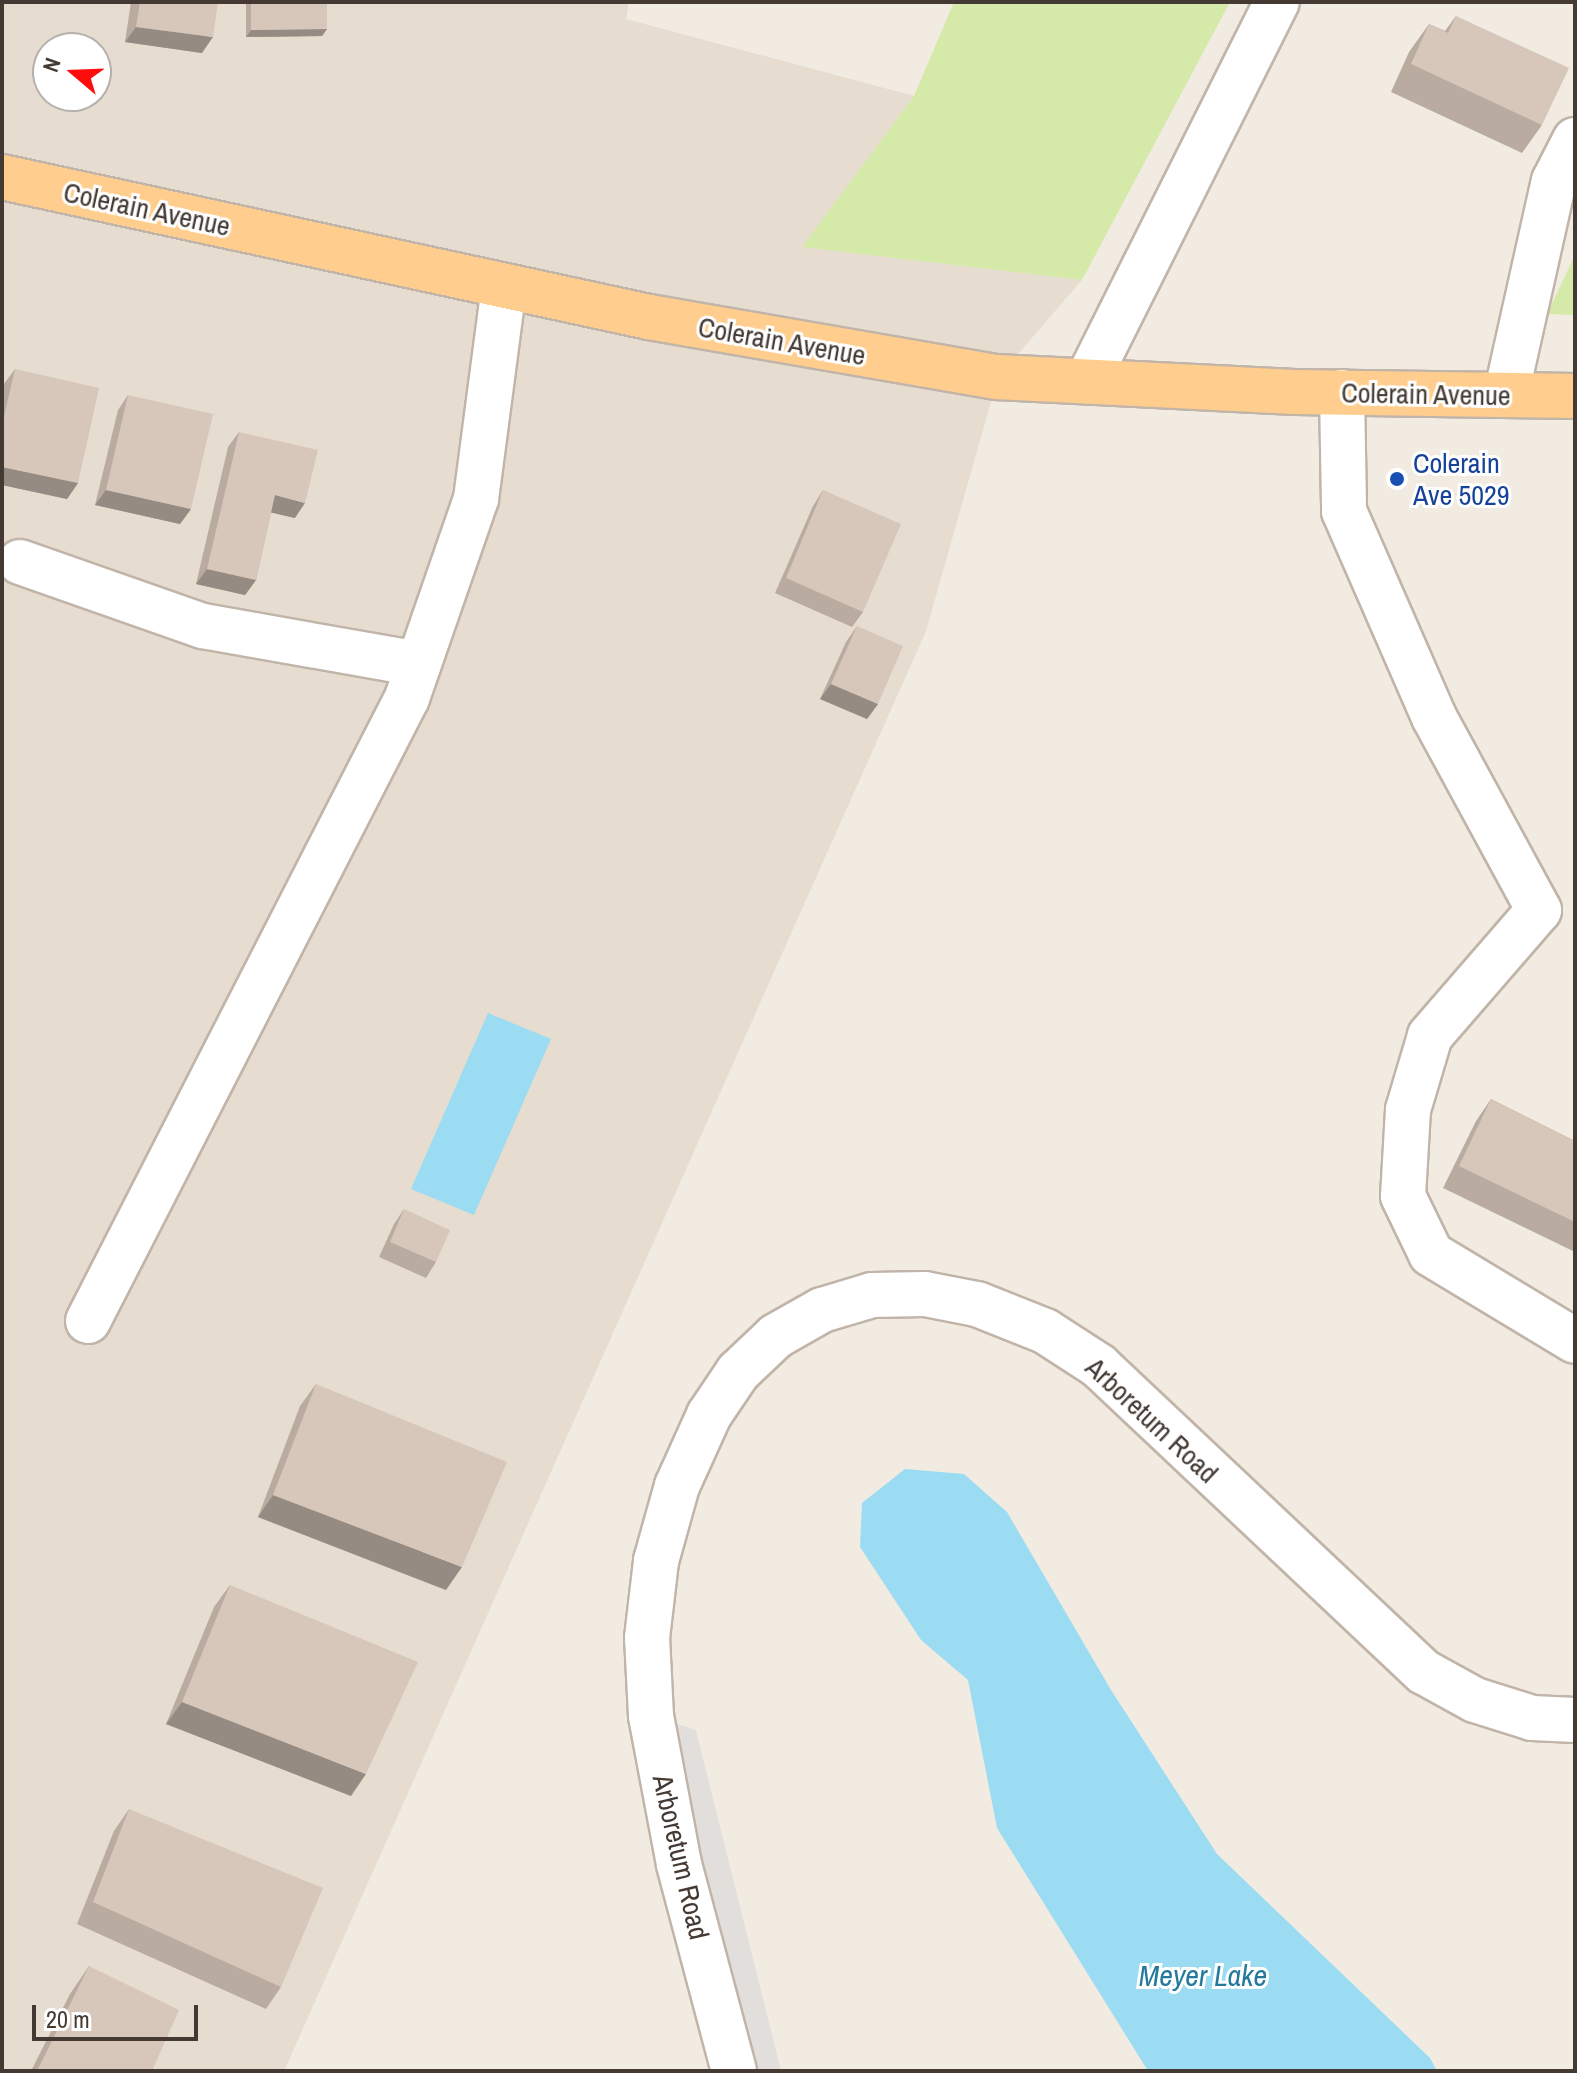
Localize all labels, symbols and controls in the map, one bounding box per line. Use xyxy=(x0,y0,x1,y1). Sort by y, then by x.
north arrow xyxy=(32,32,112,112)
text: N xyxy=(35,54,68,76)
street label: Colerain Avenue xyxy=(60,175,234,243)
street label: Colerain Avenue xyxy=(695,310,869,372)
street label: Colerain Avenue xyxy=(1340,376,1512,412)
place label: Colerain Ave 5029 xyxy=(1413,446,1510,512)
marker: Colerain Ave 5029 xyxy=(1388,470,1406,488)
street label: Arboretum Road xyxy=(1079,1350,1225,1490)
street label: Arboretum Road xyxy=(646,1771,716,1943)
water label: Meyer Lake xyxy=(1139,1957,1267,1993)
scale bar xyxy=(36,1989,202,2039)
text: 20 m xyxy=(46,2003,90,2035)

